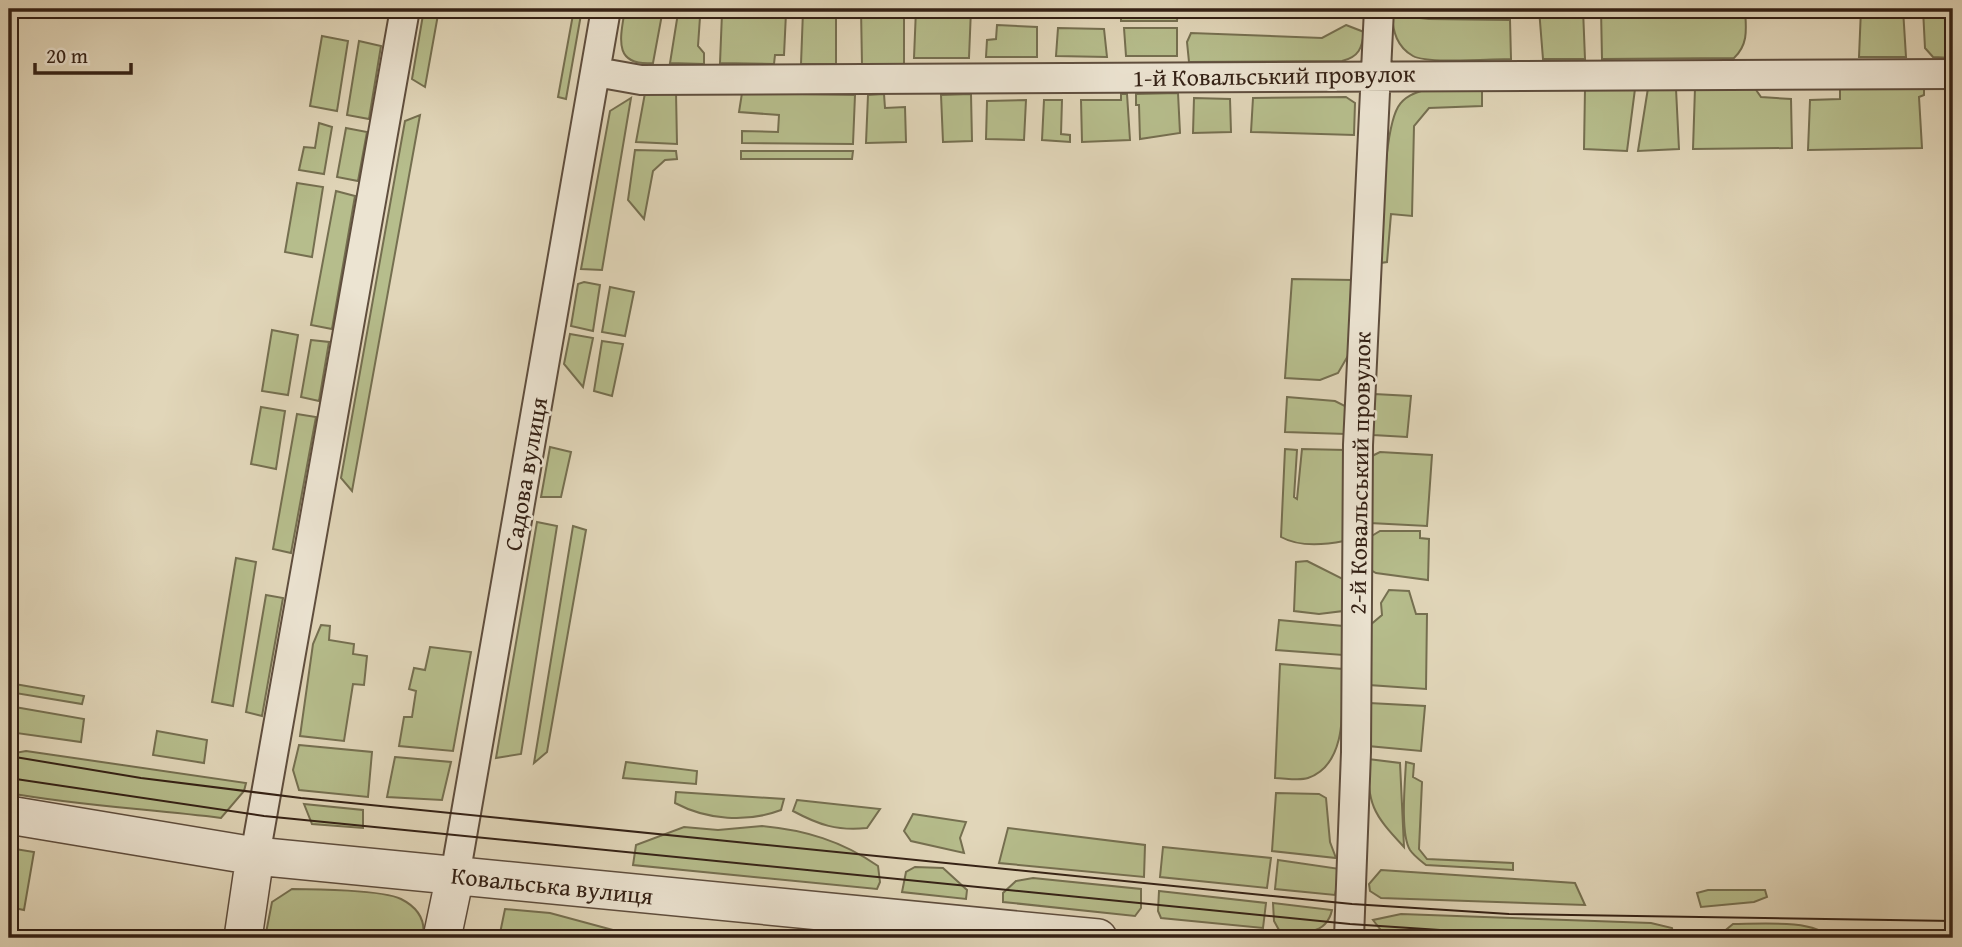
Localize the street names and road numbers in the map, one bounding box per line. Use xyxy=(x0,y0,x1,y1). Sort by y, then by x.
street label: 1-й Ковальський провулок xyxy=(1132,56,1416,95)
street label: 2-й Ковальський провулок xyxy=(1340,331,1379,615)
street label: Садова вулиця xyxy=(495,394,556,553)
street label: Ковальська вулиця xyxy=(449,857,655,914)

